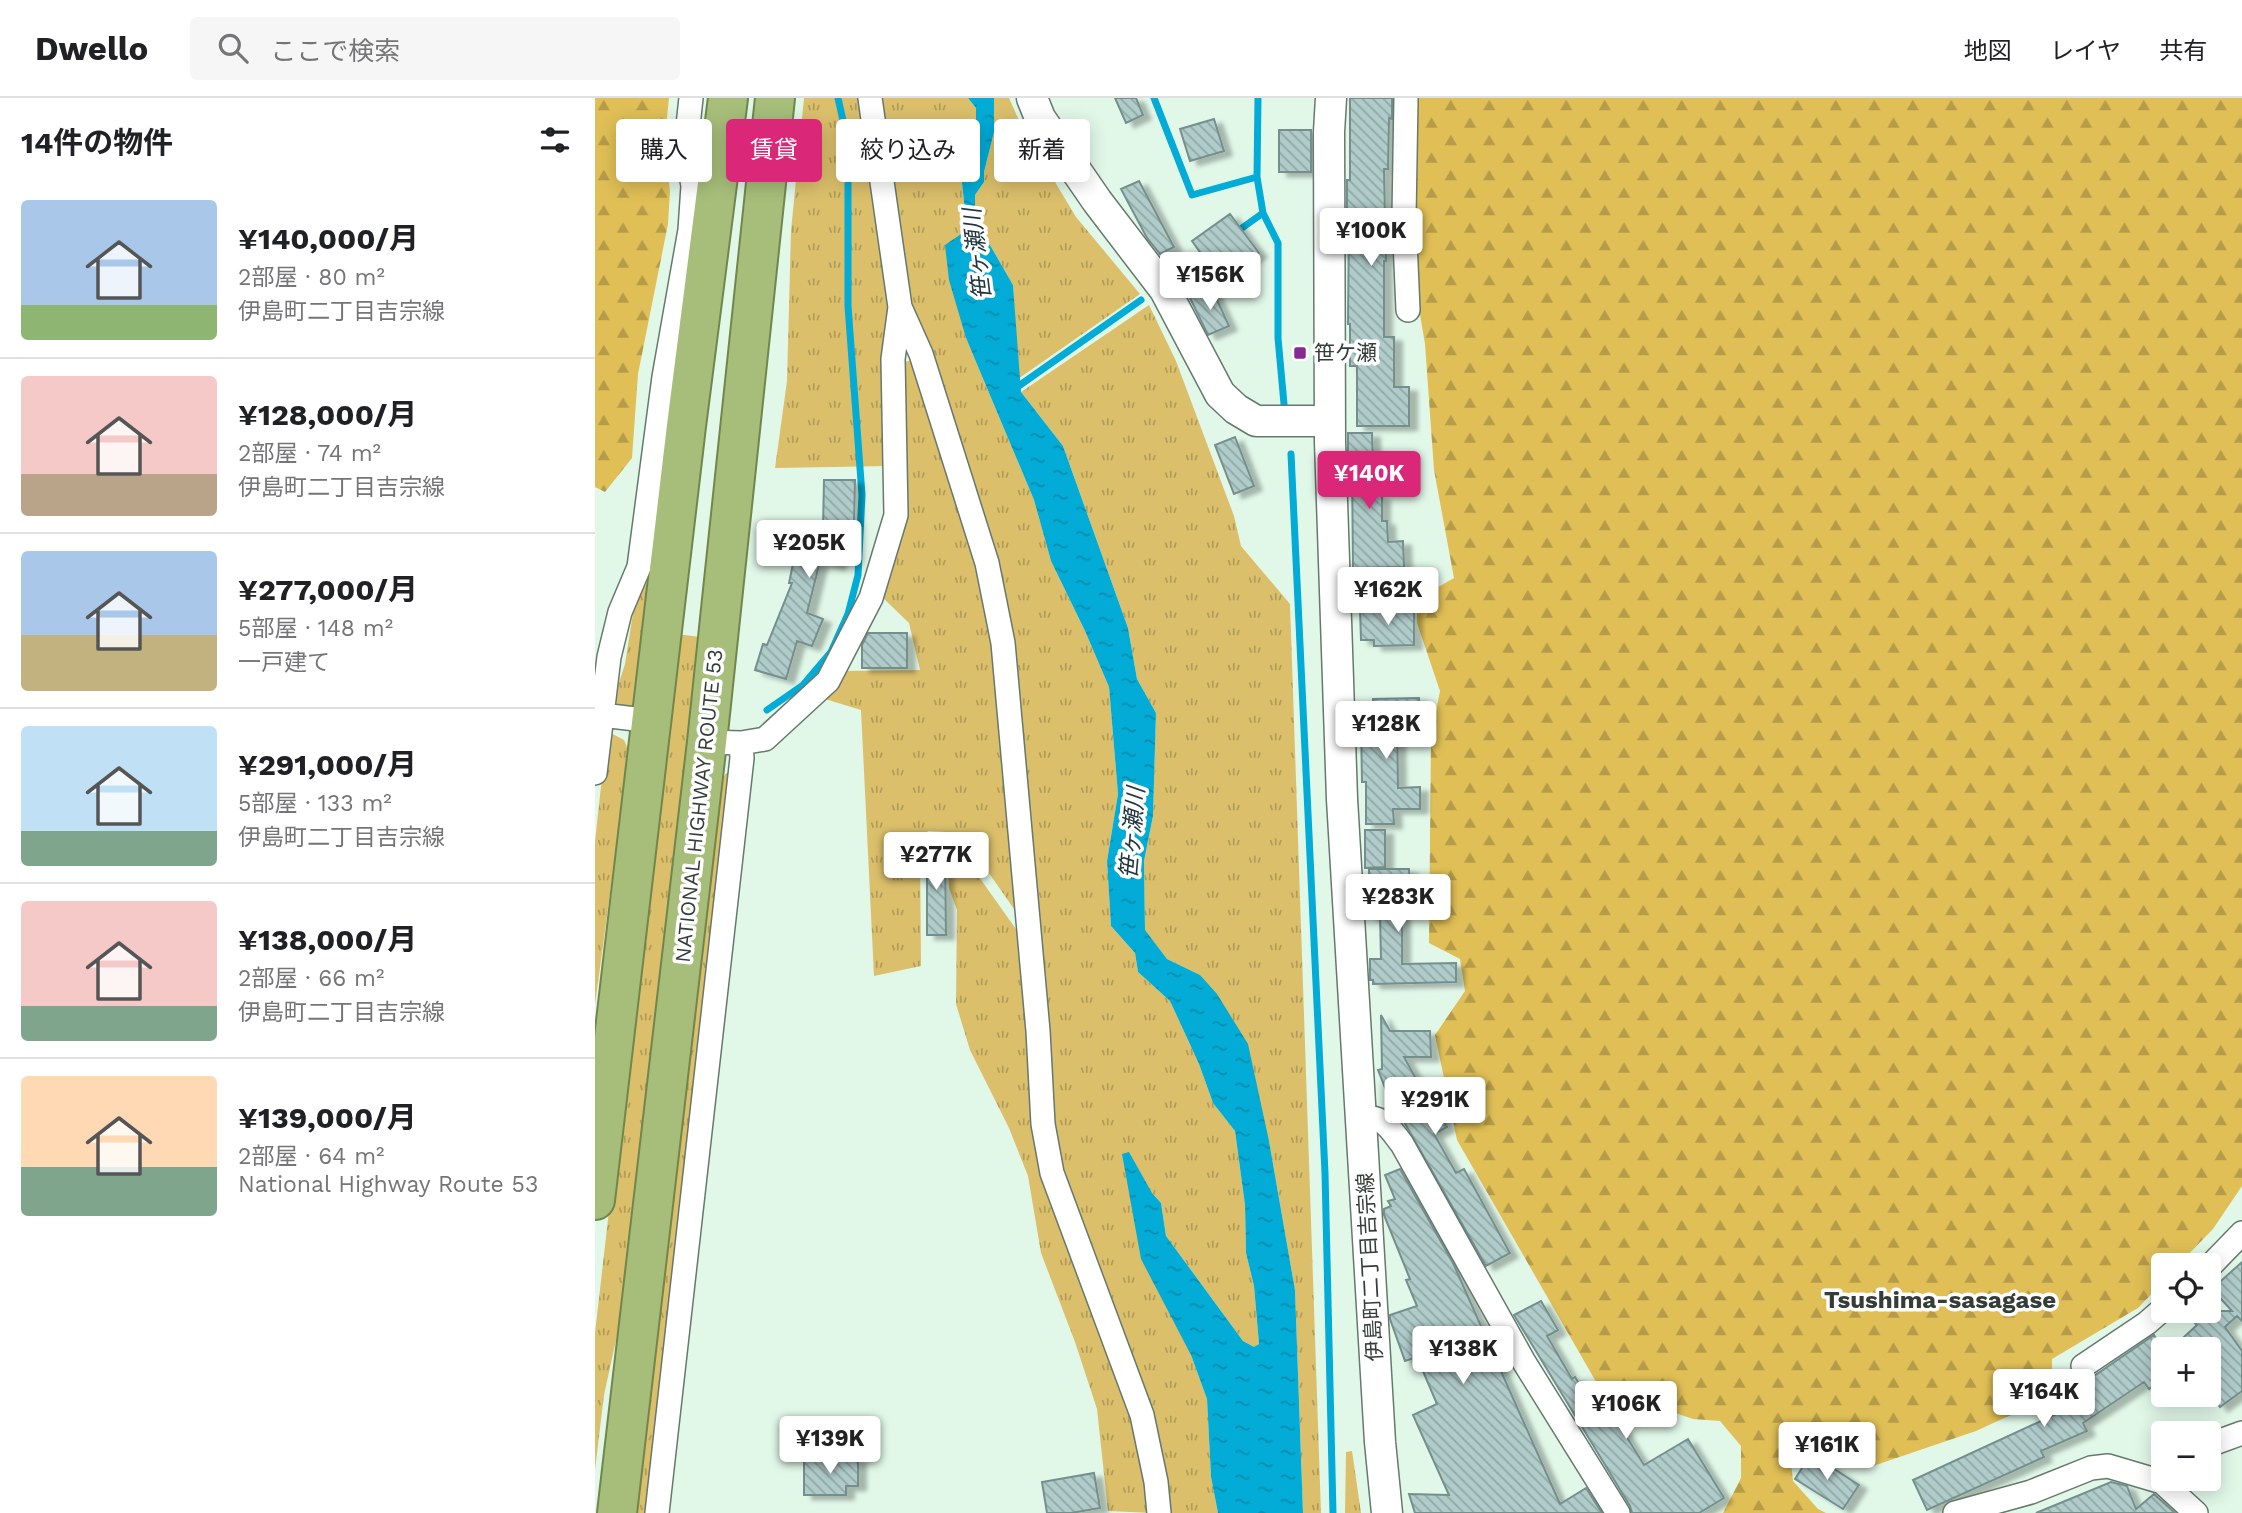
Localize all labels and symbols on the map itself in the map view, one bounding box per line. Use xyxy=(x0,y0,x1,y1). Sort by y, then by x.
water label: 笹ヶ瀬川 xyxy=(958,204,997,301)
pin: ¥100K xyxy=(1322,208,1420,268)
pin: ¥156K xyxy=(1161,252,1259,312)
place label: 笹ケ瀬 xyxy=(1314,340,1377,365)
marker: 笹ケ瀬 xyxy=(1292,345,1308,361)
pin: ¥140K xyxy=(1320,452,1418,511)
pin: ¥205K xyxy=(760,520,858,580)
pin: ¥162K xyxy=(1339,568,1437,627)
street label: NATIONAL HIGHWAY ROUTE 53 xyxy=(670,648,727,964)
pin: ¥128K xyxy=(1337,702,1435,761)
water label: 笹ヶ瀬川 xyxy=(1115,783,1150,880)
pin: ¥277K xyxy=(887,832,985,892)
pin: ¥283K xyxy=(1349,874,1447,934)
pin: ¥291K xyxy=(1386,1077,1484,1137)
street label: 伊島町二丁目吉宗線 xyxy=(1352,1172,1387,1362)
district label: Tsushima-sasagase xyxy=(1824,1286,2056,1314)
pin: ¥138K xyxy=(1414,1326,1512,1386)
pin: ¥164K xyxy=(1995,1370,2093,1429)
pin: ¥106K xyxy=(1577,1382,1675,1441)
pin: ¥139K xyxy=(781,1416,879,1476)
pin: ¥161K xyxy=(1778,1422,1876,1482)

